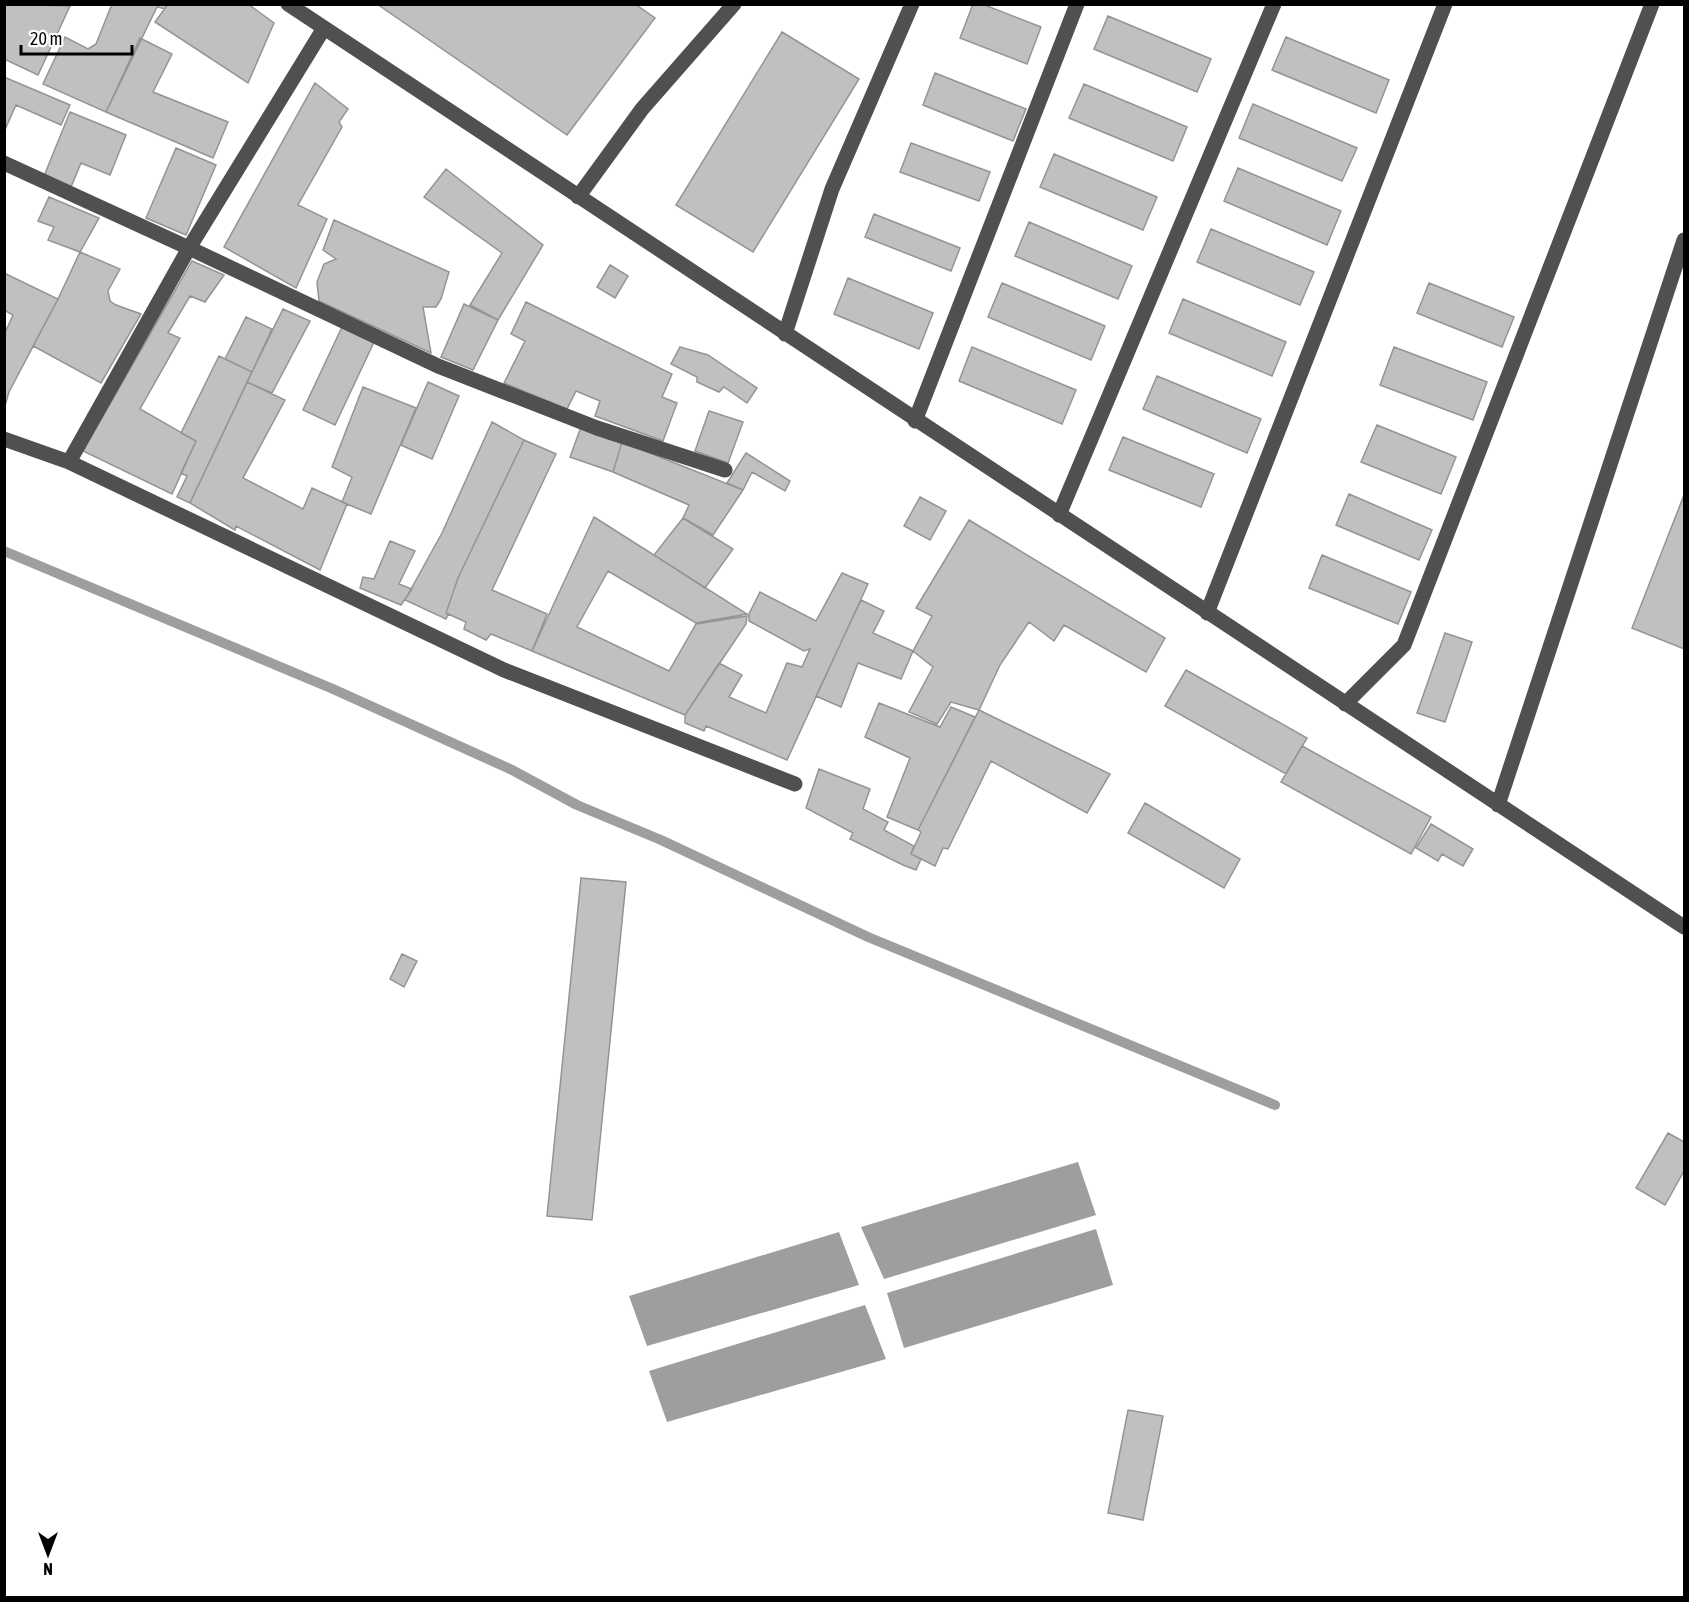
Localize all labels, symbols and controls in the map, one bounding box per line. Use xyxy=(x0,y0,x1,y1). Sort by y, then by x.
scale bar xyxy=(21,18,132,56)
text: 20 m xyxy=(30,28,62,49)
north arrow xyxy=(18,1524,78,1584)
text: N xyxy=(43,1560,53,1578)

